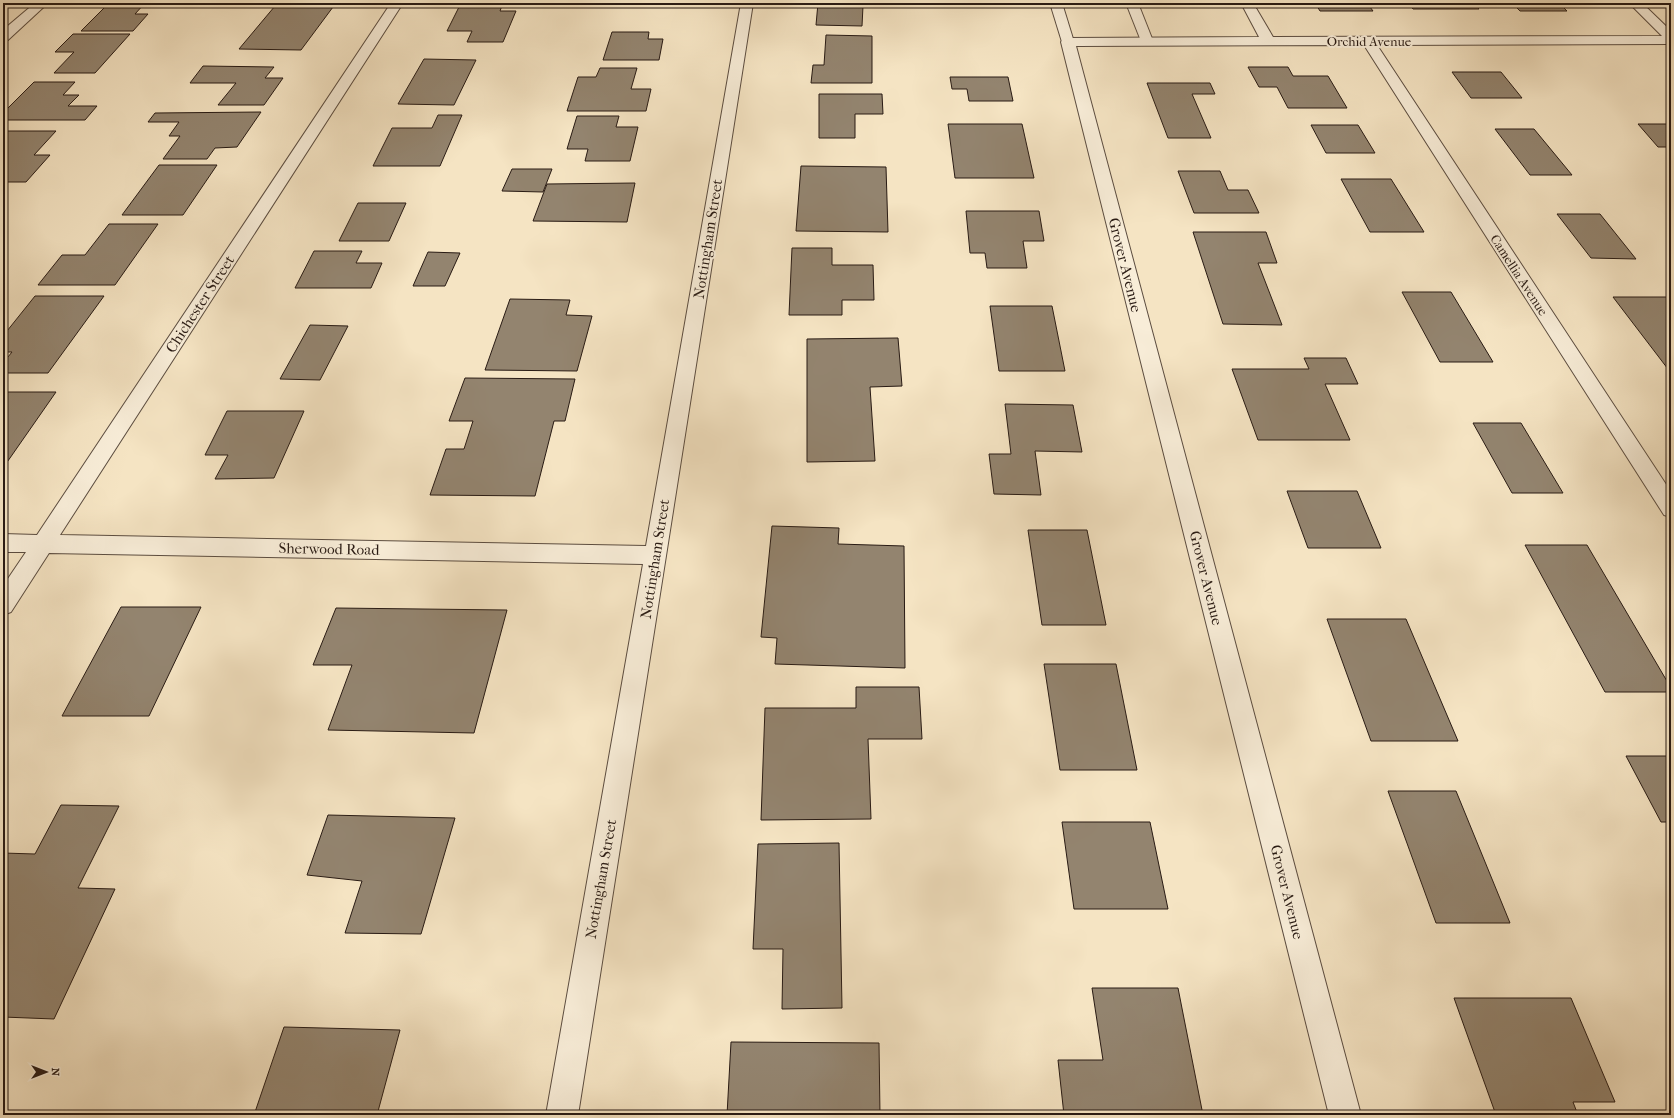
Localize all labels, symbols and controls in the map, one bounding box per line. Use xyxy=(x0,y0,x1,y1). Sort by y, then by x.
street label: Orchid Avenue xyxy=(1327,34,1412,49)
street label: Nottingham Street xyxy=(690,177,726,300)
street label: Grover Avenue xyxy=(1105,216,1146,315)
street label: Camellia Avenue xyxy=(1487,232,1551,319)
street label: Chichester Street xyxy=(162,251,239,356)
street label: Nottingham Street xyxy=(637,497,673,620)
street label: Grover Avenue xyxy=(1186,529,1227,628)
street label: Sherwood Road xyxy=(278,539,380,559)
street label: Nottingham Street xyxy=(582,817,620,940)
street label: Grover Avenue xyxy=(1267,843,1308,942)
north arrow xyxy=(26,1052,66,1092)
text: N xyxy=(49,1068,62,1077)

